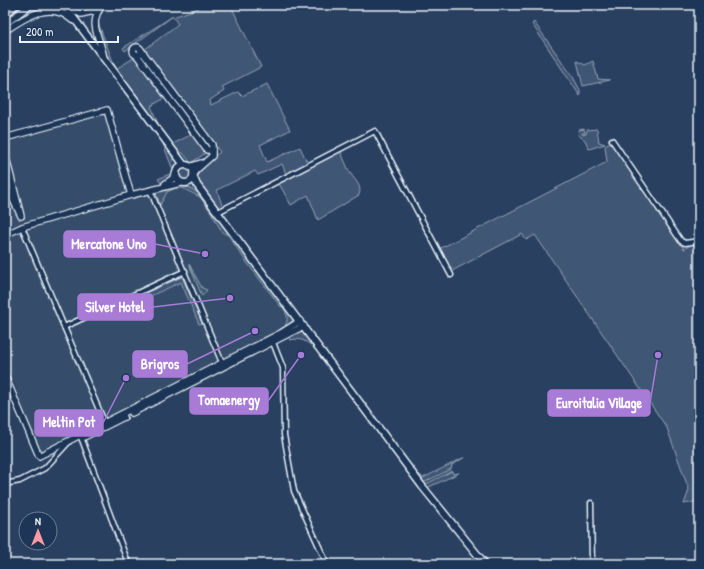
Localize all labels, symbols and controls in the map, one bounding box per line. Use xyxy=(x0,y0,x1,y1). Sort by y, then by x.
scale bar xyxy=(20,18,118,44)
text: 200 m xyxy=(26,23,53,40)
callout: Mercatone Uno xyxy=(64,231,155,257)
text: Mercatone Uno xyxy=(71,234,147,253)
callout: Silver Hotel xyxy=(78,294,153,320)
text: Silver Hotel xyxy=(85,297,145,316)
callout: Brigros xyxy=(133,351,187,377)
text: Brigros xyxy=(141,354,180,375)
callout: Tomaenergy xyxy=(190,388,268,414)
text: Tomaenergy xyxy=(197,390,260,411)
callout: Euroitalia Village xyxy=(548,390,650,416)
text: Euroitalia Village xyxy=(556,393,643,414)
callout: Meltin Pot xyxy=(35,410,103,436)
text: Meltin Pot xyxy=(43,412,96,431)
north arrow xyxy=(18,511,58,551)
text: N xyxy=(35,514,41,528)

